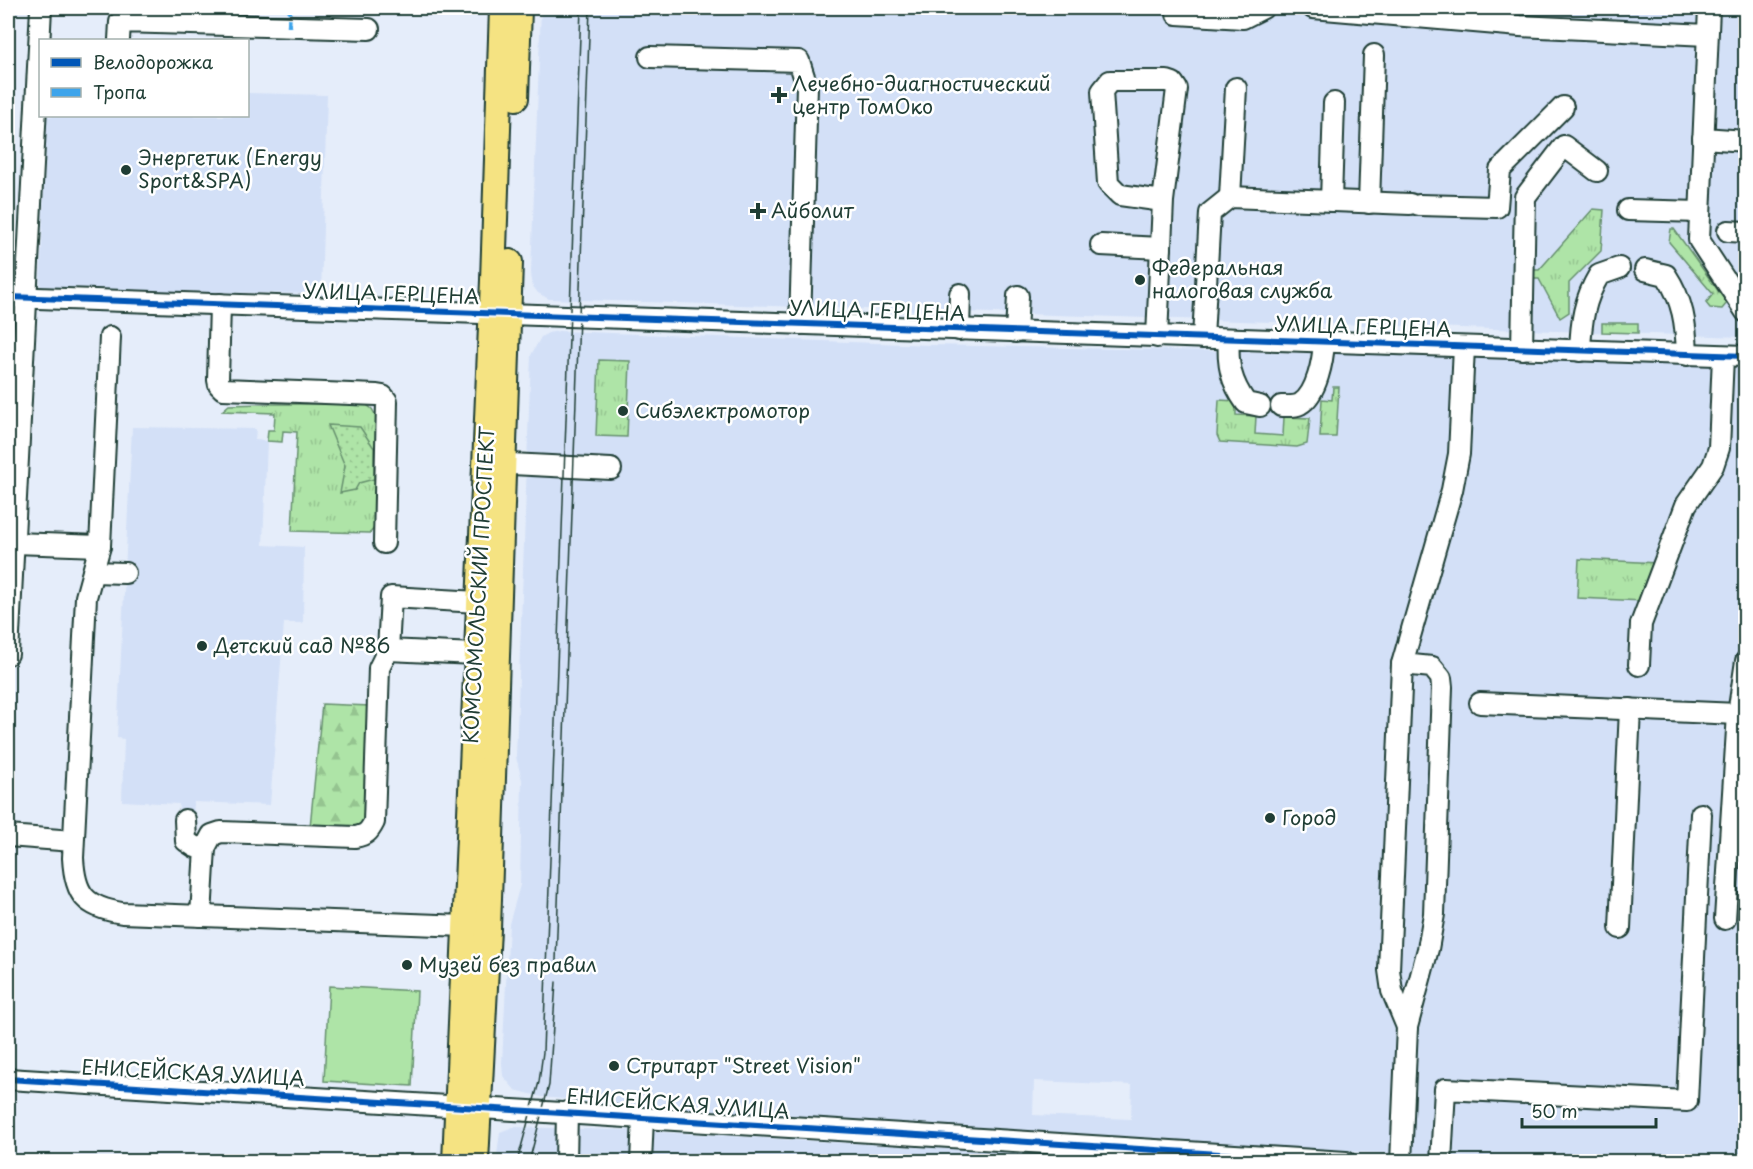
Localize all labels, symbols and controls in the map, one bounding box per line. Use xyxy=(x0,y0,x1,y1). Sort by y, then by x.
legend xyxy=(39,39,249,117)
text: Велодорожка xyxy=(93,48,214,75)
place label: Лечебно-диагностический центр ТомОко xyxy=(792,68,1051,121)
text: Тропа xyxy=(93,78,146,105)
marker: Лечебно-диагностический центр ТомОко xyxy=(770,86,788,104)
place label: Энергетик (Energy Sport&SPA) xyxy=(138,142,322,195)
marker: Энергетик (Energy Sport&SPA) xyxy=(119,163,133,177)
place label: Айболит xyxy=(771,195,855,225)
marker: Айболит xyxy=(749,202,767,220)
place label: Федеральная налоговая служба xyxy=(1152,252,1333,305)
marker: Федеральная налоговая служба xyxy=(1133,273,1147,287)
street label: УЛИЦА ГЕРЦЕНА xyxy=(302,275,480,311)
street label: УЛИЦА ГЕРЦЕНА xyxy=(788,292,966,328)
street label: УЛИЦА ГЕРЦЕНА xyxy=(1274,308,1452,344)
place label: Сибэлектромотор xyxy=(635,395,810,425)
marker: Сибэлектромотор xyxy=(616,404,630,418)
street label: КОМСОМОЛЬСКИЙ ПРОСПЕКТ xyxy=(455,425,501,744)
place label: Детский сад №86 xyxy=(213,630,390,660)
marker: Детский сад №86 xyxy=(195,639,209,653)
place label: Город xyxy=(1282,802,1336,832)
marker: Город xyxy=(1263,811,1277,825)
place label: Музей без правил xyxy=(419,949,597,979)
marker: Музей без правил xyxy=(400,958,414,972)
place label: Стритарт "Street Vision" xyxy=(626,1050,861,1080)
street label: ЕНИСЕЙСКАЯ УЛИЦА xyxy=(81,1051,306,1093)
marker: Стритарт "Street Vision" xyxy=(607,1059,621,1073)
street label: ЕНИСЕЙСКАЯ УЛИЦА xyxy=(565,1080,791,1126)
scale bar xyxy=(1522,1091,1656,1129)
text: 50 m xyxy=(1531,1097,1578,1124)

